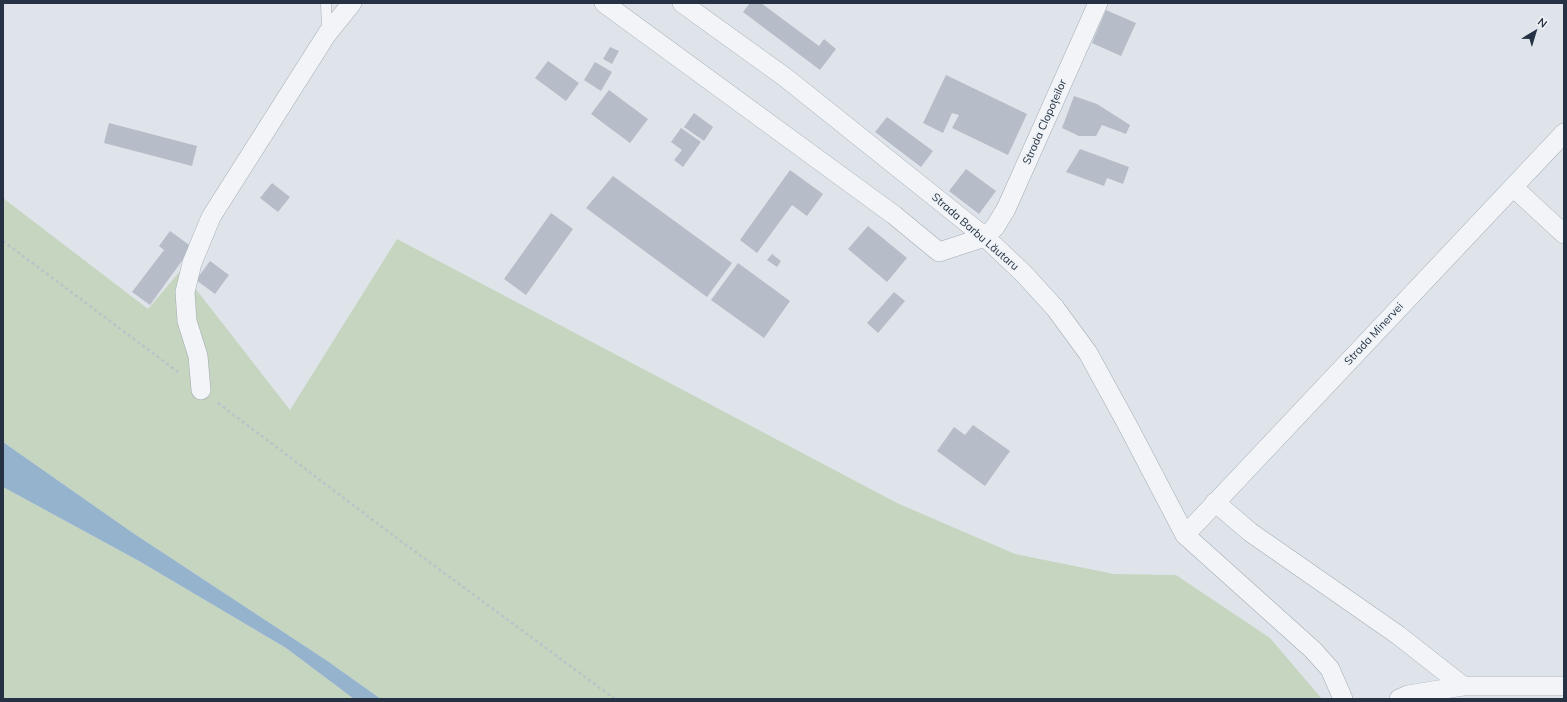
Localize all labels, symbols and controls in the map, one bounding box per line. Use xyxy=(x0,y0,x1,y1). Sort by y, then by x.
north arrow xyxy=(1515,12,1555,52)
text: N xyxy=(1535,14,1550,31)
street label: Strada Clopoțeilor xyxy=(1020,77,1070,167)
street label: Strada Barbu Lăutaru xyxy=(929,191,1021,273)
street label: Strada Minervei xyxy=(1342,300,1406,368)

